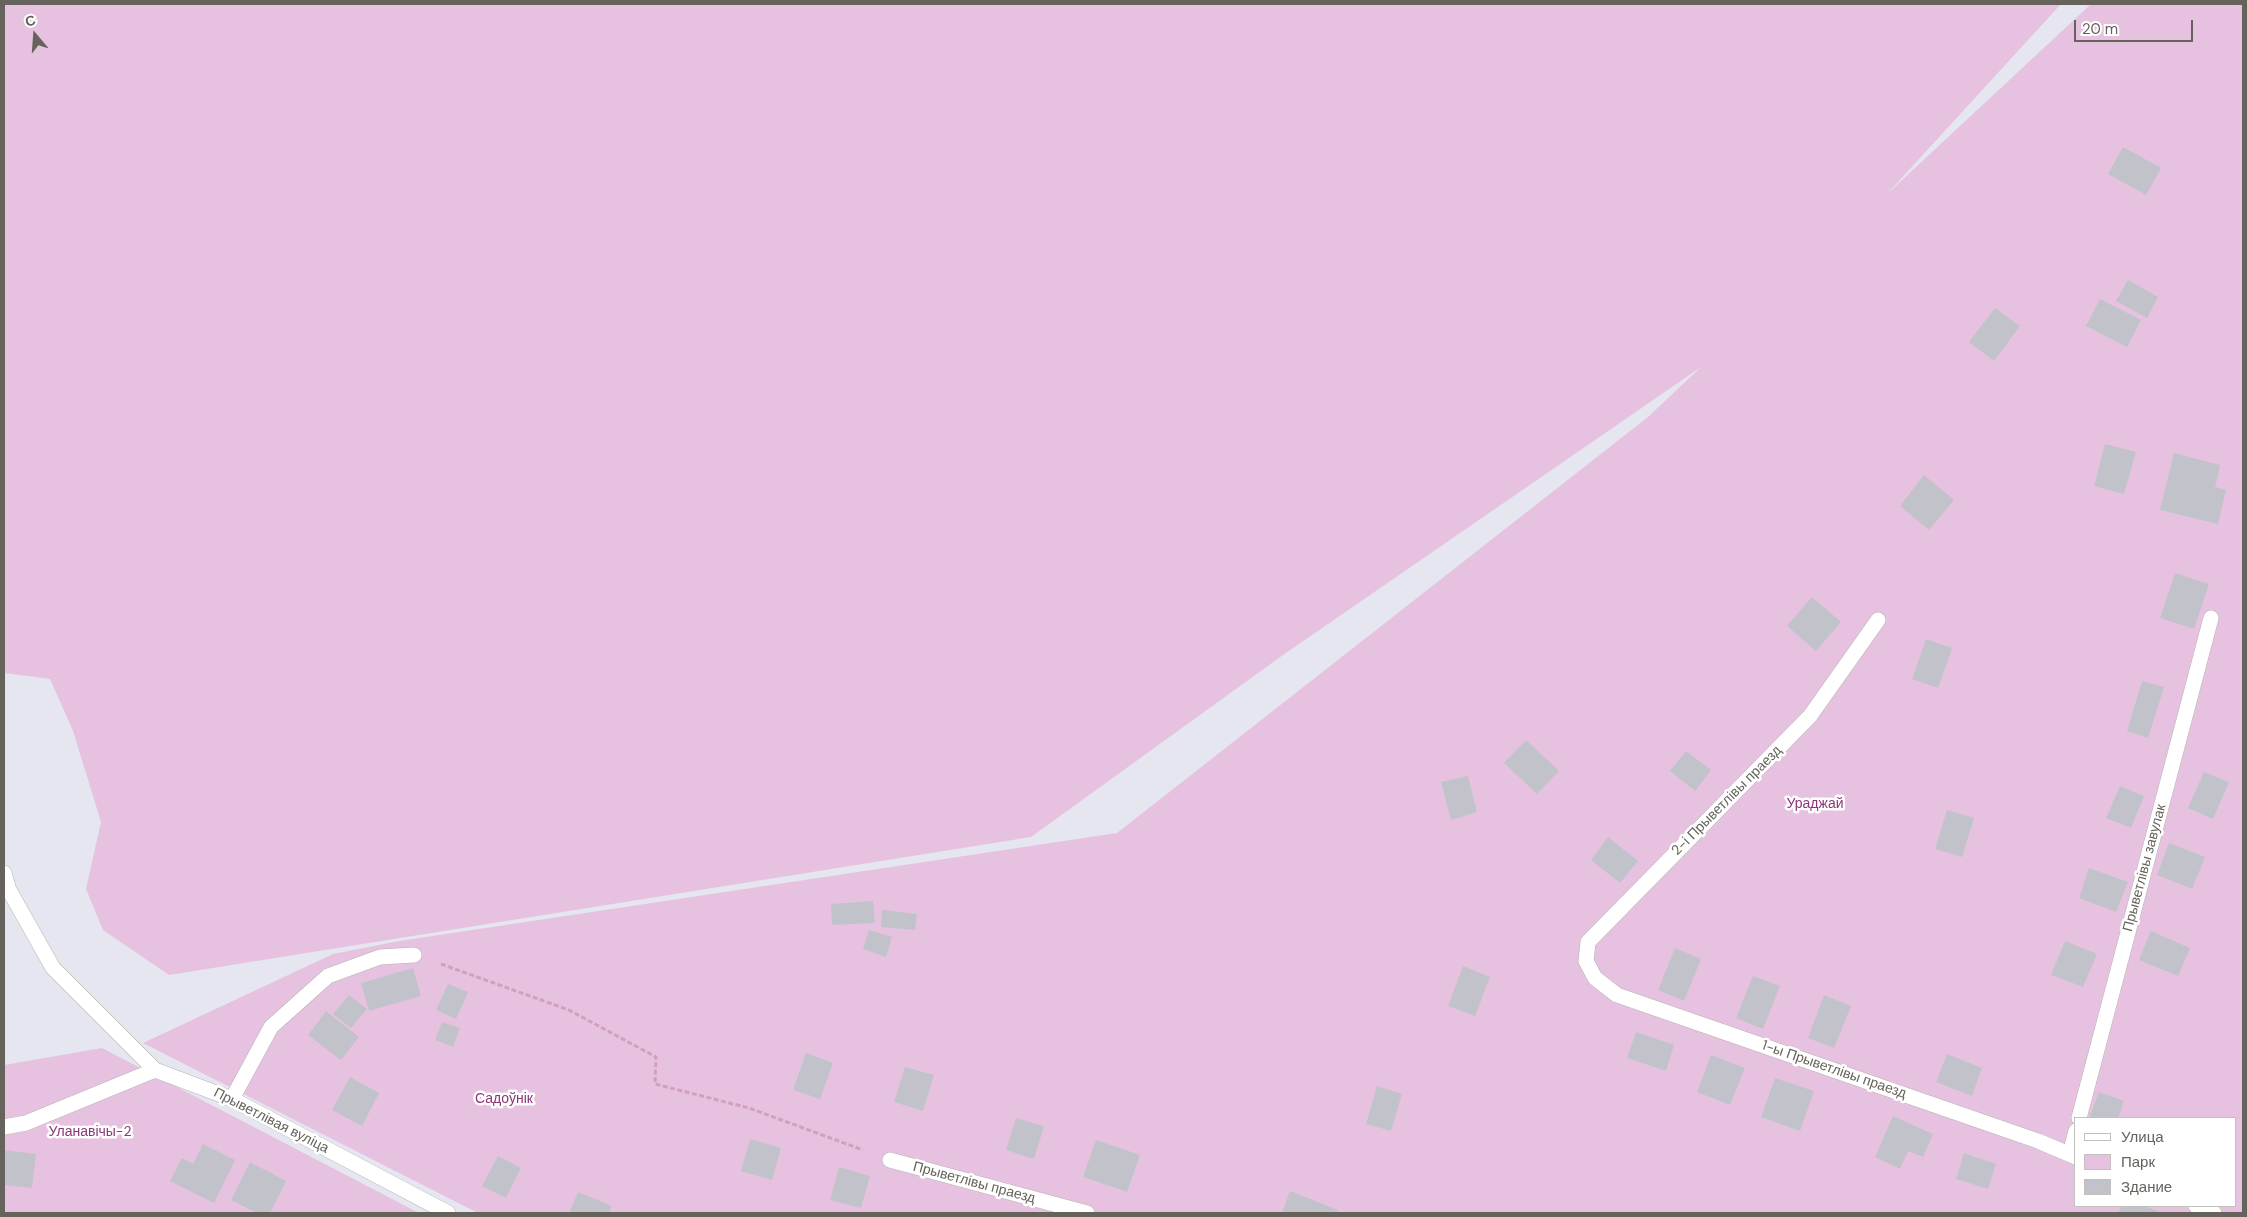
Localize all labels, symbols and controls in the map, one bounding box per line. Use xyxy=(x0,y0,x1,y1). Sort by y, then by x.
north arrow xyxy=(10,10,60,60)
scale bar xyxy=(2077,10,2196,42)
text: С xyxy=(23,11,38,31)
text: 20 m xyxy=(2082,19,2118,39)
street label: 2-і Прыветлівы праезд xyxy=(1669,743,1785,859)
park label: Ураджай xyxy=(1787,796,1843,812)
street label: Прыветлівы завулак xyxy=(2120,802,2170,934)
street label: 1-ы Прыветлівы праезд xyxy=(1760,1037,1908,1103)
street label: Прыветлівая вуліца xyxy=(211,1085,331,1157)
park label: Садоўнік xyxy=(475,1091,533,1107)
legend xyxy=(2074,1117,2237,1207)
park label: Уланавічы-2 xyxy=(49,1124,131,1140)
text: Улица xyxy=(2121,1127,2164,1147)
text: Парк xyxy=(2121,1152,2155,1172)
street label: Прыветлівы праезд xyxy=(911,1159,1037,1207)
text: Здание xyxy=(2121,1177,2172,1197)

